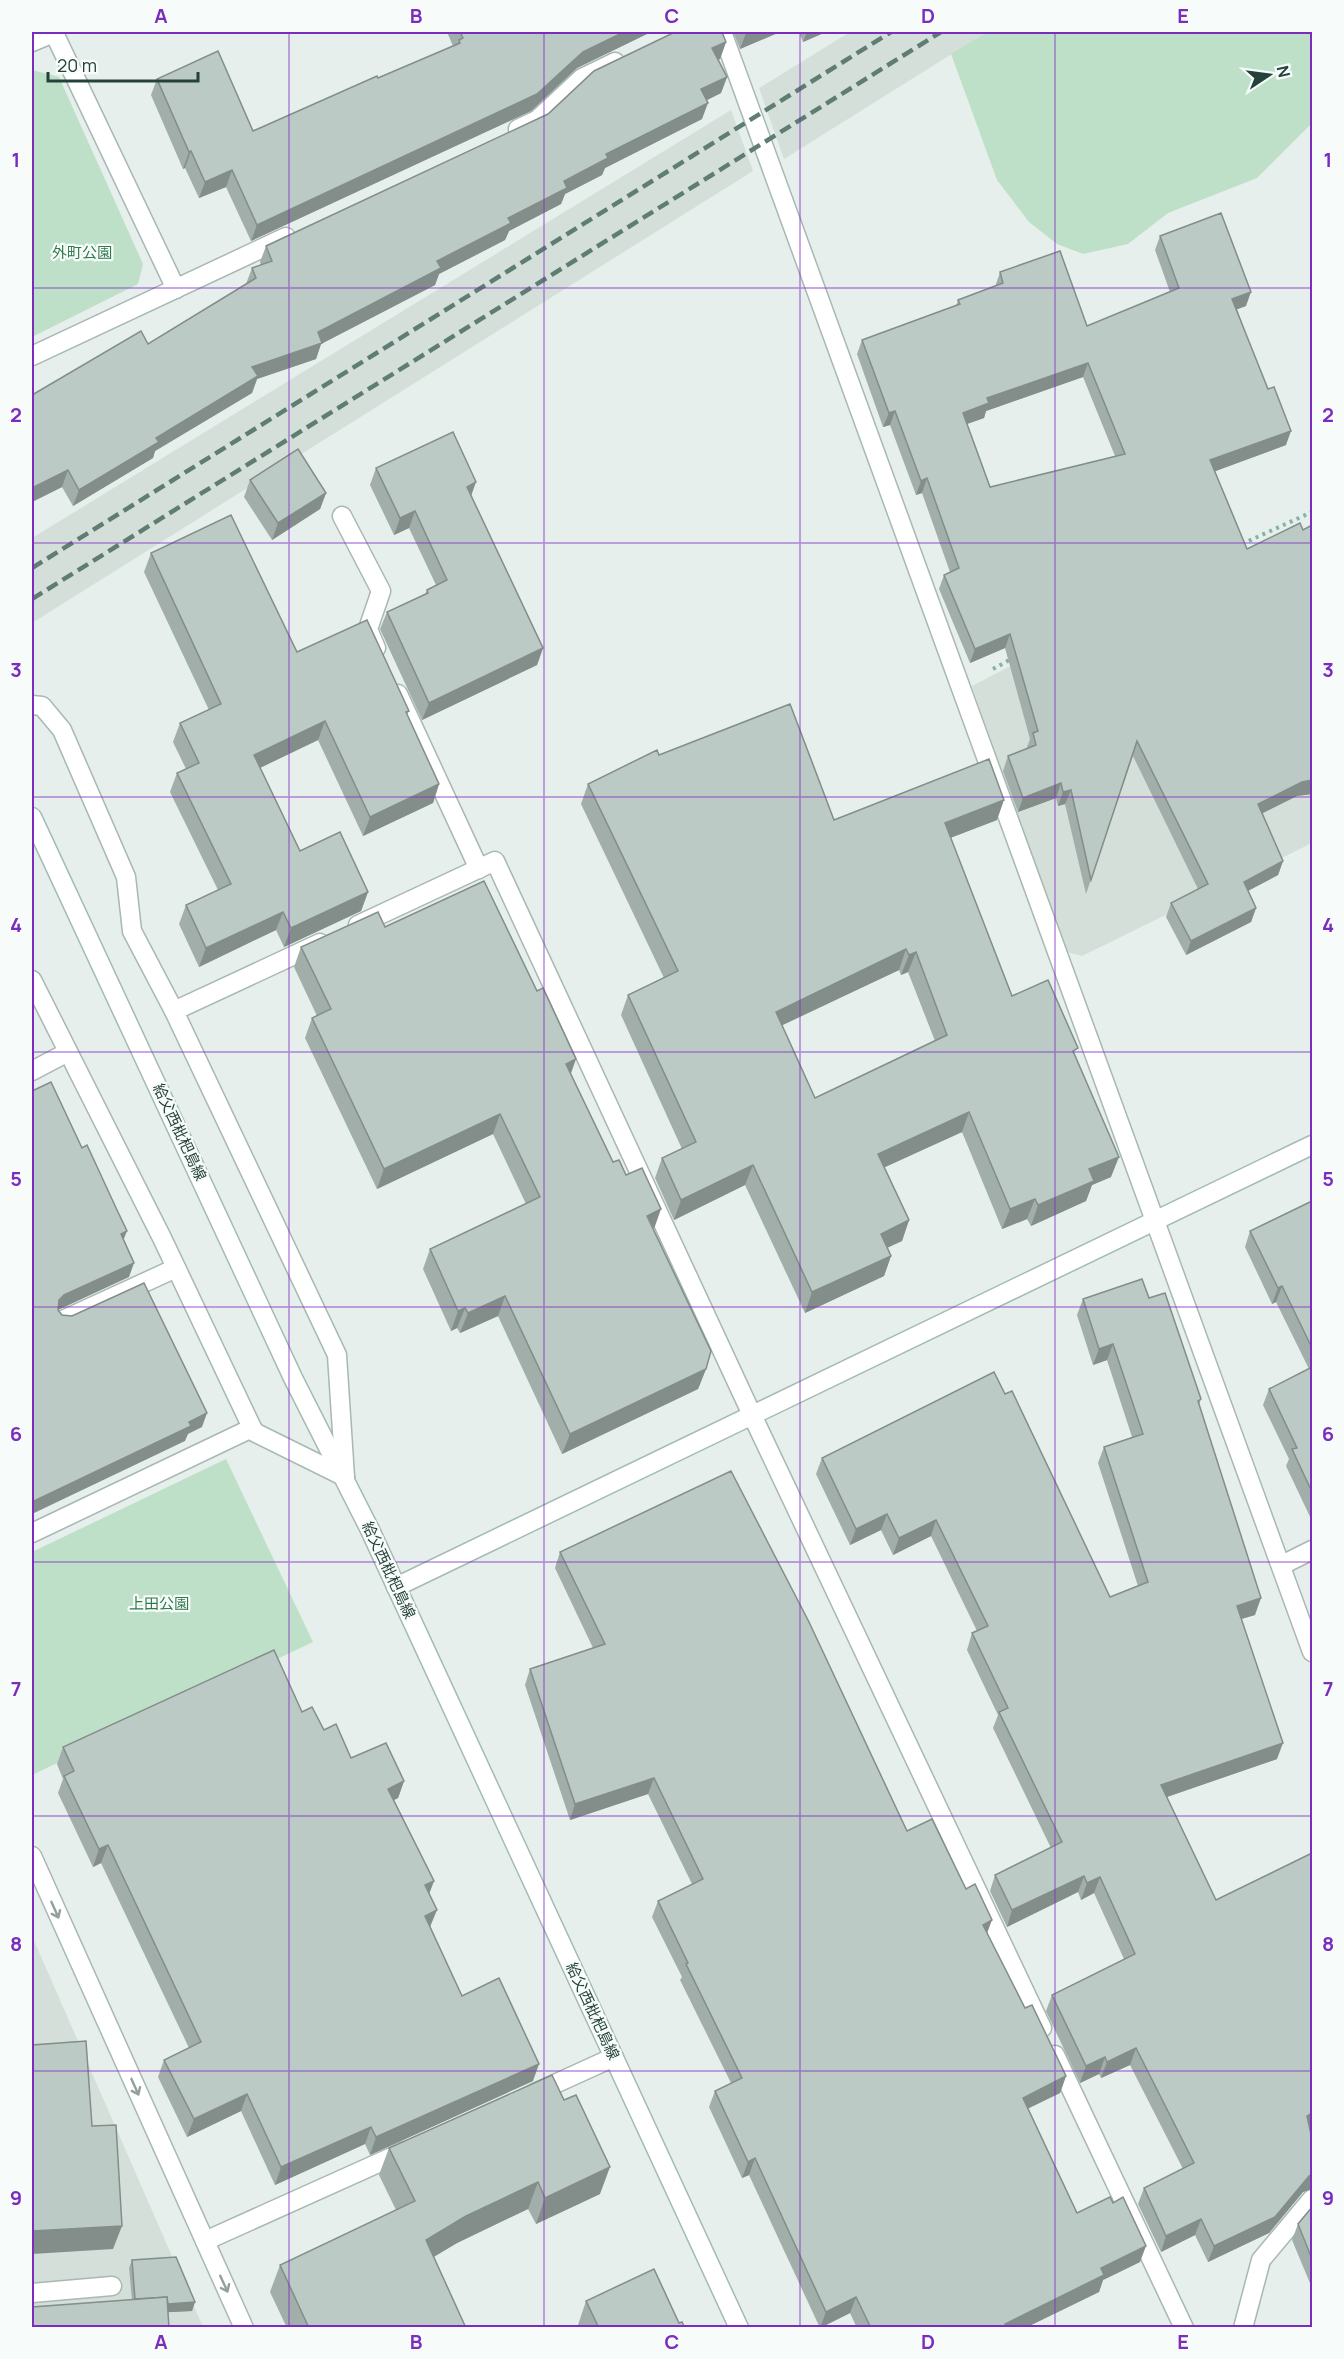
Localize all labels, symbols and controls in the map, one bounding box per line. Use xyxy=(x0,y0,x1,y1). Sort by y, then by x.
text: A xyxy=(154,2,168,29)
text: B xyxy=(410,2,423,29)
text: C xyxy=(665,2,679,29)
text: D xyxy=(921,2,935,29)
text: E xyxy=(1177,2,1189,29)
scale bar xyxy=(48,45,198,83)
north arrow xyxy=(1239,45,1299,105)
text: 20 m xyxy=(57,53,97,77)
text: N xyxy=(1272,64,1296,80)
text: 1 xyxy=(12,146,20,173)
text: 1 xyxy=(1324,146,1332,173)
park label: 外町公園 xyxy=(52,242,112,263)
text: 2 xyxy=(10,401,22,428)
text: 2 xyxy=(1322,401,1334,428)
text: 3 xyxy=(10,656,22,683)
text: 3 xyxy=(1322,656,1334,683)
text: 4 xyxy=(10,911,22,938)
text: 4 xyxy=(1322,911,1334,938)
street label: 給父西枇杷島線 xyxy=(148,1080,212,1184)
text: 5 xyxy=(10,1165,22,1192)
text: 5 xyxy=(1322,1165,1334,1192)
text: 6 xyxy=(10,1420,22,1447)
text: 6 xyxy=(1322,1420,1334,1447)
street label: 給父西枇杷島線 xyxy=(357,1518,421,1622)
park label: 上田公園 xyxy=(129,1593,189,1614)
text: 7 xyxy=(11,1675,21,1702)
text: 7 xyxy=(1323,1675,1333,1702)
one-way arrow xyxy=(50,1900,62,1918)
text: 8 xyxy=(10,1930,22,1957)
text: 8 xyxy=(1322,1930,1334,1957)
street label: 給父西枇杷島線 xyxy=(561,1959,625,2063)
one-way arrow xyxy=(130,2078,142,2096)
text: 9 xyxy=(10,2184,22,2211)
text: 9 xyxy=(1322,2184,1334,2211)
one-way arrow xyxy=(219,2275,231,2293)
text: A xyxy=(154,2328,168,2355)
text: B xyxy=(410,2328,423,2355)
text: C xyxy=(665,2328,679,2355)
text: D xyxy=(921,2328,935,2355)
text: E xyxy=(1177,2328,1189,2355)

